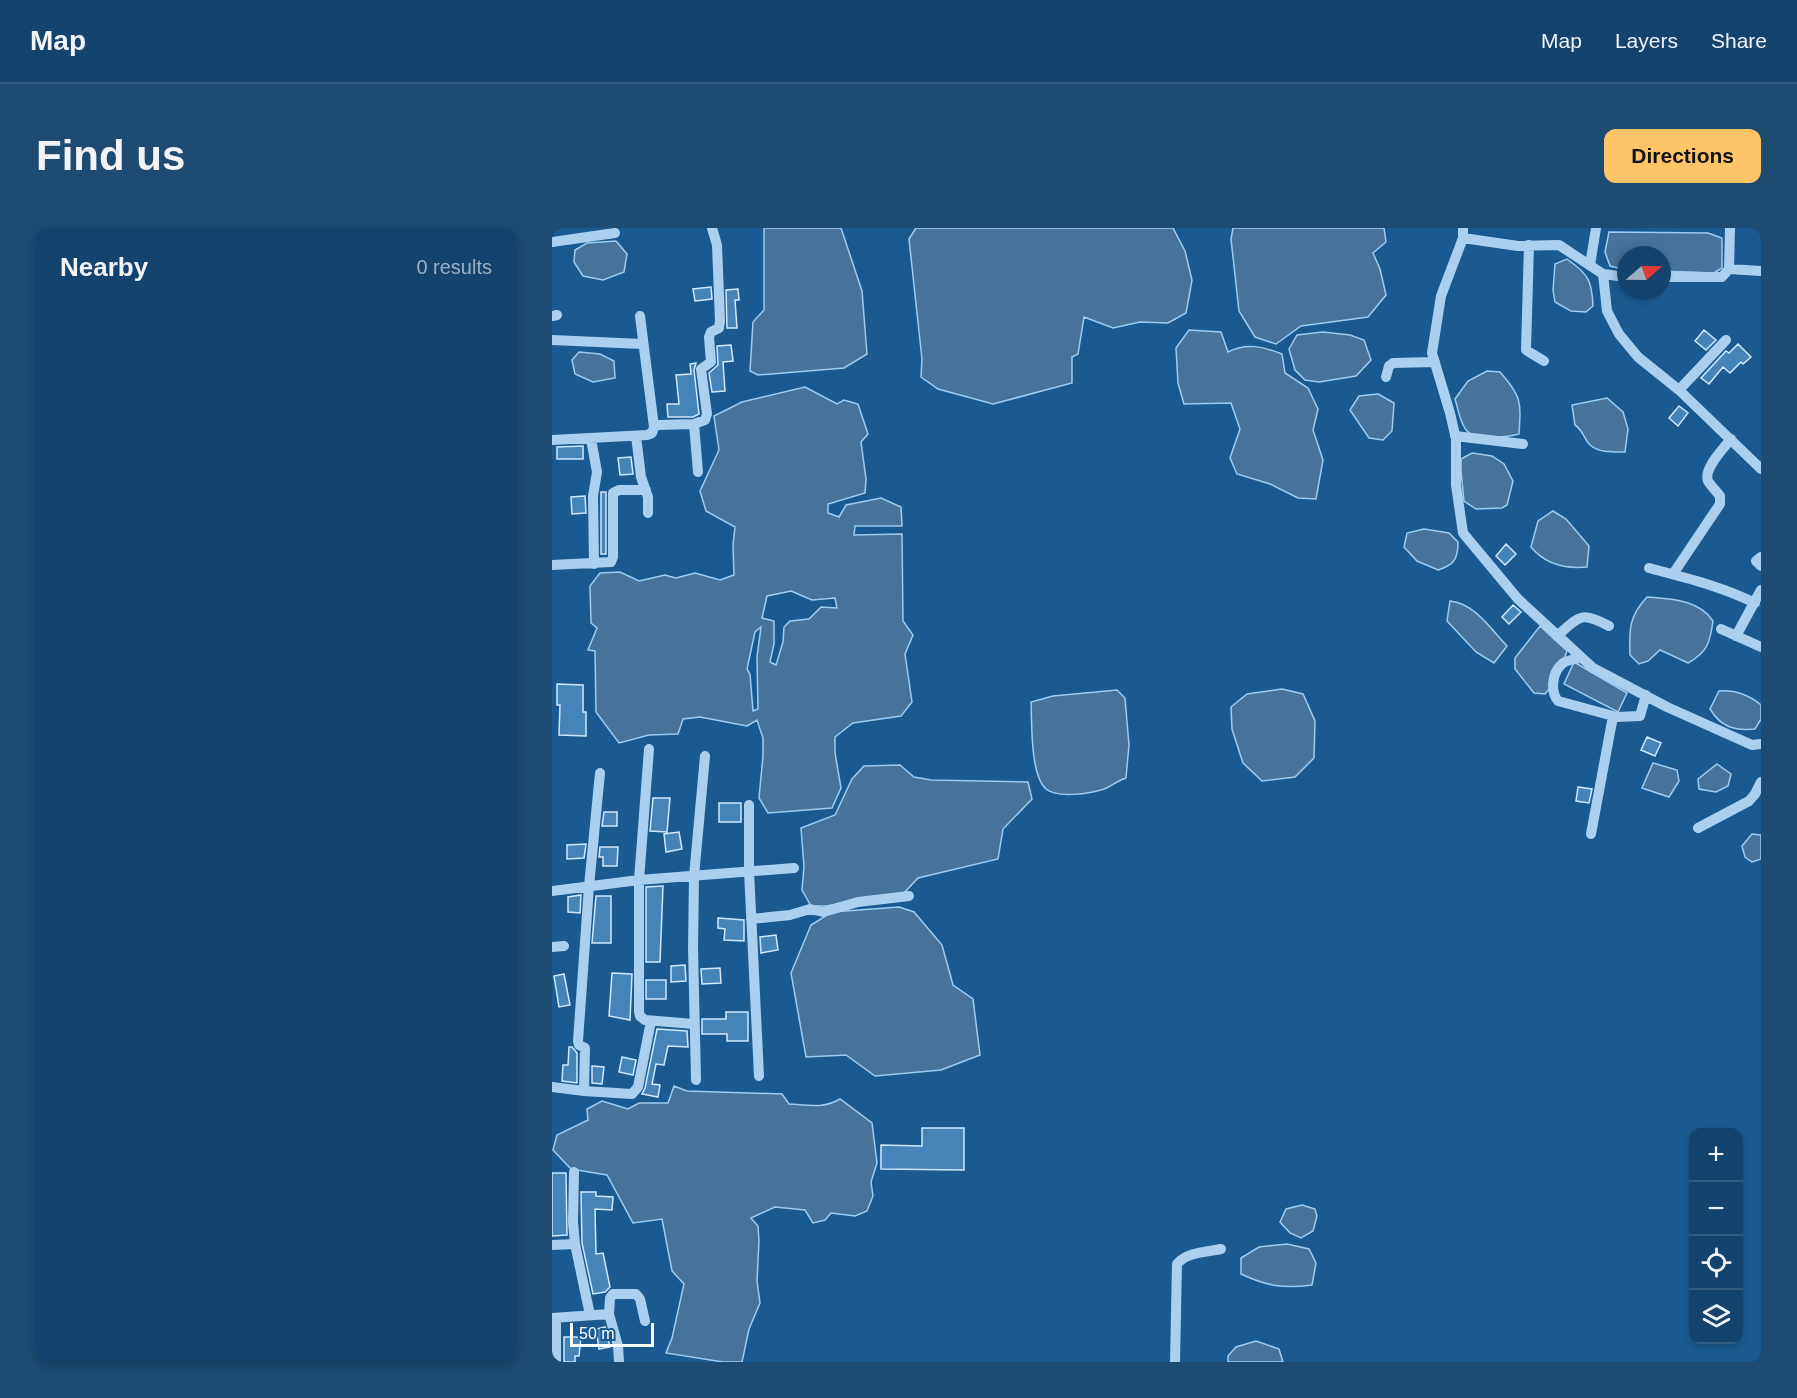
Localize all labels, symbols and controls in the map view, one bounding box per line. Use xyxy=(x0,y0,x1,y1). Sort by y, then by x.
text: Map xyxy=(30,25,86,56)
text: Map xyxy=(1541,29,1582,52)
text: Layers xyxy=(1615,29,1678,52)
text: Share xyxy=(1711,29,1767,52)
button: Directions xyxy=(1604,129,1761,183)
text: Find us xyxy=(36,132,185,179)
north arrow xyxy=(1617,246,1671,300)
text: Nearby xyxy=(60,252,148,282)
text: 0 results xyxy=(416,256,492,278)
map controls xyxy=(1689,1128,1743,1344)
button: + xyxy=(1689,1128,1743,1182)
button: − xyxy=(1689,1182,1743,1236)
button: locate xyxy=(1689,1236,1743,1290)
button: layers xyxy=(1689,1290,1743,1344)
scale bar xyxy=(570,1320,654,1348)
text: 50 m xyxy=(579,1325,615,1342)

